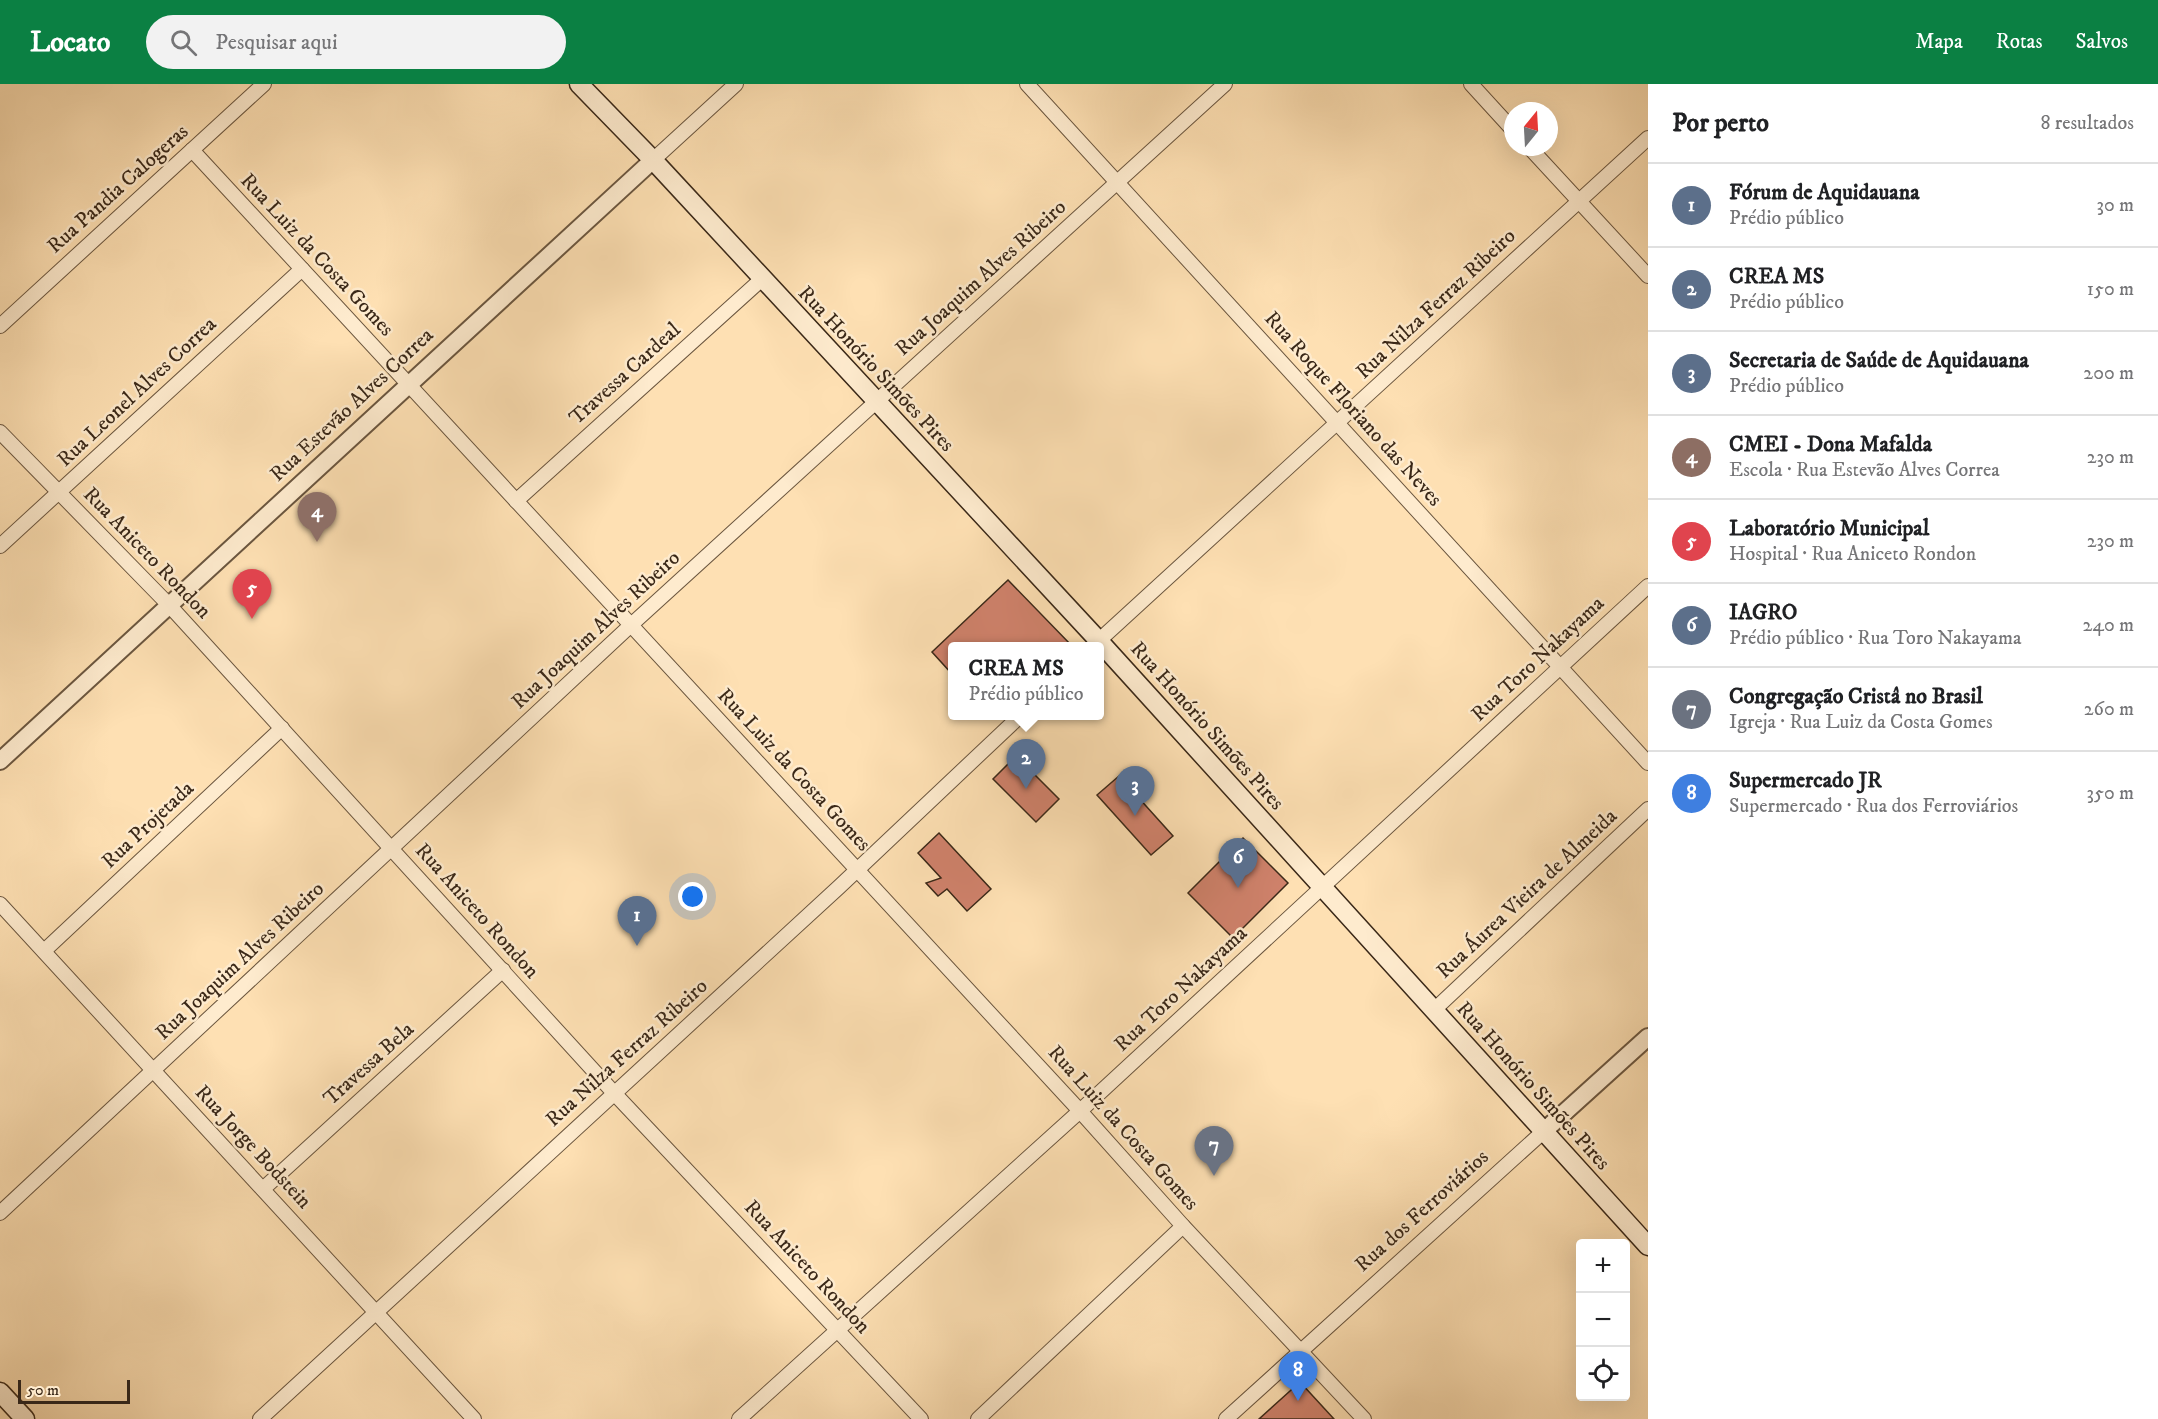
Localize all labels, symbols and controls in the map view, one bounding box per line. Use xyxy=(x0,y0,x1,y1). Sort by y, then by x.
search box xyxy=(146,15,566,69)
text: Locato xyxy=(30,25,110,60)
icon: search xyxy=(167,26,200,59)
text: Pesquisar aqui xyxy=(215,29,338,56)
text: Mapa xyxy=(1915,29,1963,55)
text: Rotas xyxy=(1996,29,2043,55)
text: Salvos xyxy=(2076,29,2128,55)
north arrow xyxy=(1504,102,1558,156)
text: Por perto xyxy=(1672,107,1769,140)
text: 8 resultados xyxy=(2040,111,2134,136)
street label: Rua Pandia Calogeras xyxy=(42,119,194,259)
street label: Rua Luiz da Costa Gomes xyxy=(235,168,399,342)
text: Fórum de Aquidauana xyxy=(1729,179,1920,206)
text: 1 xyxy=(1688,193,1695,218)
text: 30 m xyxy=(2096,193,2134,218)
street label: Rua Joaquim Alves Ribeiro xyxy=(890,194,1072,362)
text: Prédio público xyxy=(1729,206,1844,231)
street label: Rua Nilza Ferraz Ribeiro xyxy=(1351,223,1521,385)
text: CREA MS xyxy=(1729,263,1824,290)
text: 2 xyxy=(1687,277,1696,302)
text: 150 m xyxy=(2087,277,2134,302)
street label: Rua Honório Simões Pires xyxy=(792,281,960,457)
text: Prédio público xyxy=(1729,290,1844,315)
street label: Rua Roque Floriano das Neves xyxy=(1258,306,1448,512)
street label: Rua Leonel Alves Correa xyxy=(52,311,222,473)
street label: Travessa Cardeal xyxy=(564,317,687,431)
street label: Rua Estevão Alves Correa xyxy=(265,322,439,487)
text: Secretaria de Saúde de Aquidauana xyxy=(1729,347,2029,374)
text: 3 xyxy=(1688,361,1695,386)
text: 200 m xyxy=(2083,361,2134,386)
text: Prédio público xyxy=(1729,374,1844,399)
text: CMEI - Dona Mafalda xyxy=(1729,431,1932,458)
text: 4 xyxy=(1686,445,1697,470)
text: 230 m xyxy=(2087,445,2134,470)
text: Escola · Rua Estevão Alves Correa xyxy=(1729,458,2000,483)
street label: Rua Aniceto Rondon xyxy=(78,482,216,624)
pin: 4 xyxy=(298,492,336,542)
text: Laboratório Municipal xyxy=(1729,515,1929,542)
text: 5 xyxy=(1687,529,1696,554)
text: 230 m xyxy=(2087,529,2134,554)
text: Hospital · Rua Aniceto Rondon xyxy=(1729,542,1976,567)
street label: Rua Joaquim Alves Ribeiro xyxy=(506,545,686,715)
pin: 5 xyxy=(232,570,272,619)
street label: Rua Toro Nakayama xyxy=(1466,591,1610,727)
text: IAGRO xyxy=(1729,599,1797,626)
text: 6 xyxy=(1686,613,1697,638)
text: 240 m xyxy=(2083,613,2134,638)
text: Prédio público · Rua Toro Nakayama xyxy=(1729,626,2021,651)
street label: Rua Honório Simões Pires xyxy=(1124,636,1290,816)
popup xyxy=(948,642,1104,720)
text: CREA MS xyxy=(969,655,1064,682)
text: Prédio público xyxy=(969,682,1083,707)
street label: Rua Luiz da Costa Gomes xyxy=(712,683,876,857)
text: Congregação Cristâ no Brasil xyxy=(1729,683,1983,710)
text: 7 xyxy=(1686,697,1697,722)
text: 260 m xyxy=(2084,697,2134,722)
text: Igreja · Rua Luiz da Costa Gomes xyxy=(1729,710,1993,735)
pin: 2 xyxy=(1006,740,1046,789)
pin: 3 xyxy=(1116,766,1154,816)
text: Supermercado JR xyxy=(1729,767,1882,794)
street label: Rua Projetada xyxy=(97,776,200,874)
text: 8 xyxy=(1686,781,1697,806)
text: 350 m xyxy=(2087,781,2134,806)
text: Supermercado · Rua dos Ferroviários xyxy=(1729,794,2018,819)
street label: Rua Áurea Vieira de Almeida xyxy=(1430,802,1623,984)
street label: Rua Aniceto Rondon xyxy=(409,838,545,984)
pin: 6 xyxy=(1218,838,1258,888)
street label: Rua Joaquim Alves Ribeiro xyxy=(150,876,330,1046)
your location xyxy=(678,882,707,911)
pin: 1 xyxy=(618,896,656,946)
street label: Rua Toro Nakayama xyxy=(1109,921,1253,1057)
street label: Rua Nilza Ferraz Ribeiro xyxy=(541,973,713,1133)
street label: Rua Honório Simões Pires xyxy=(1450,996,1616,1176)
street label: Travessa Bela xyxy=(318,1016,420,1111)
street label: Rua Luiz da Costa Gomes xyxy=(1042,1040,1204,1216)
street label: Rua Jorge Bodstein xyxy=(189,1080,317,1214)
pin: 7 xyxy=(1194,1126,1234,1176)
street label: Rua dos Ferroviários xyxy=(1350,1144,1494,1278)
street label: Rua Aniceto Rondon xyxy=(738,1195,876,1339)
map controls xyxy=(1576,1239,1630,1401)
button: + xyxy=(1576,1239,1630,1293)
button: − xyxy=(1576,1293,1630,1347)
button: locate xyxy=(1576,1347,1630,1401)
pin: 8 xyxy=(1278,1352,1318,1401)
scale bar xyxy=(18,1377,130,1404)
text: 50 m xyxy=(27,1380,59,1400)

